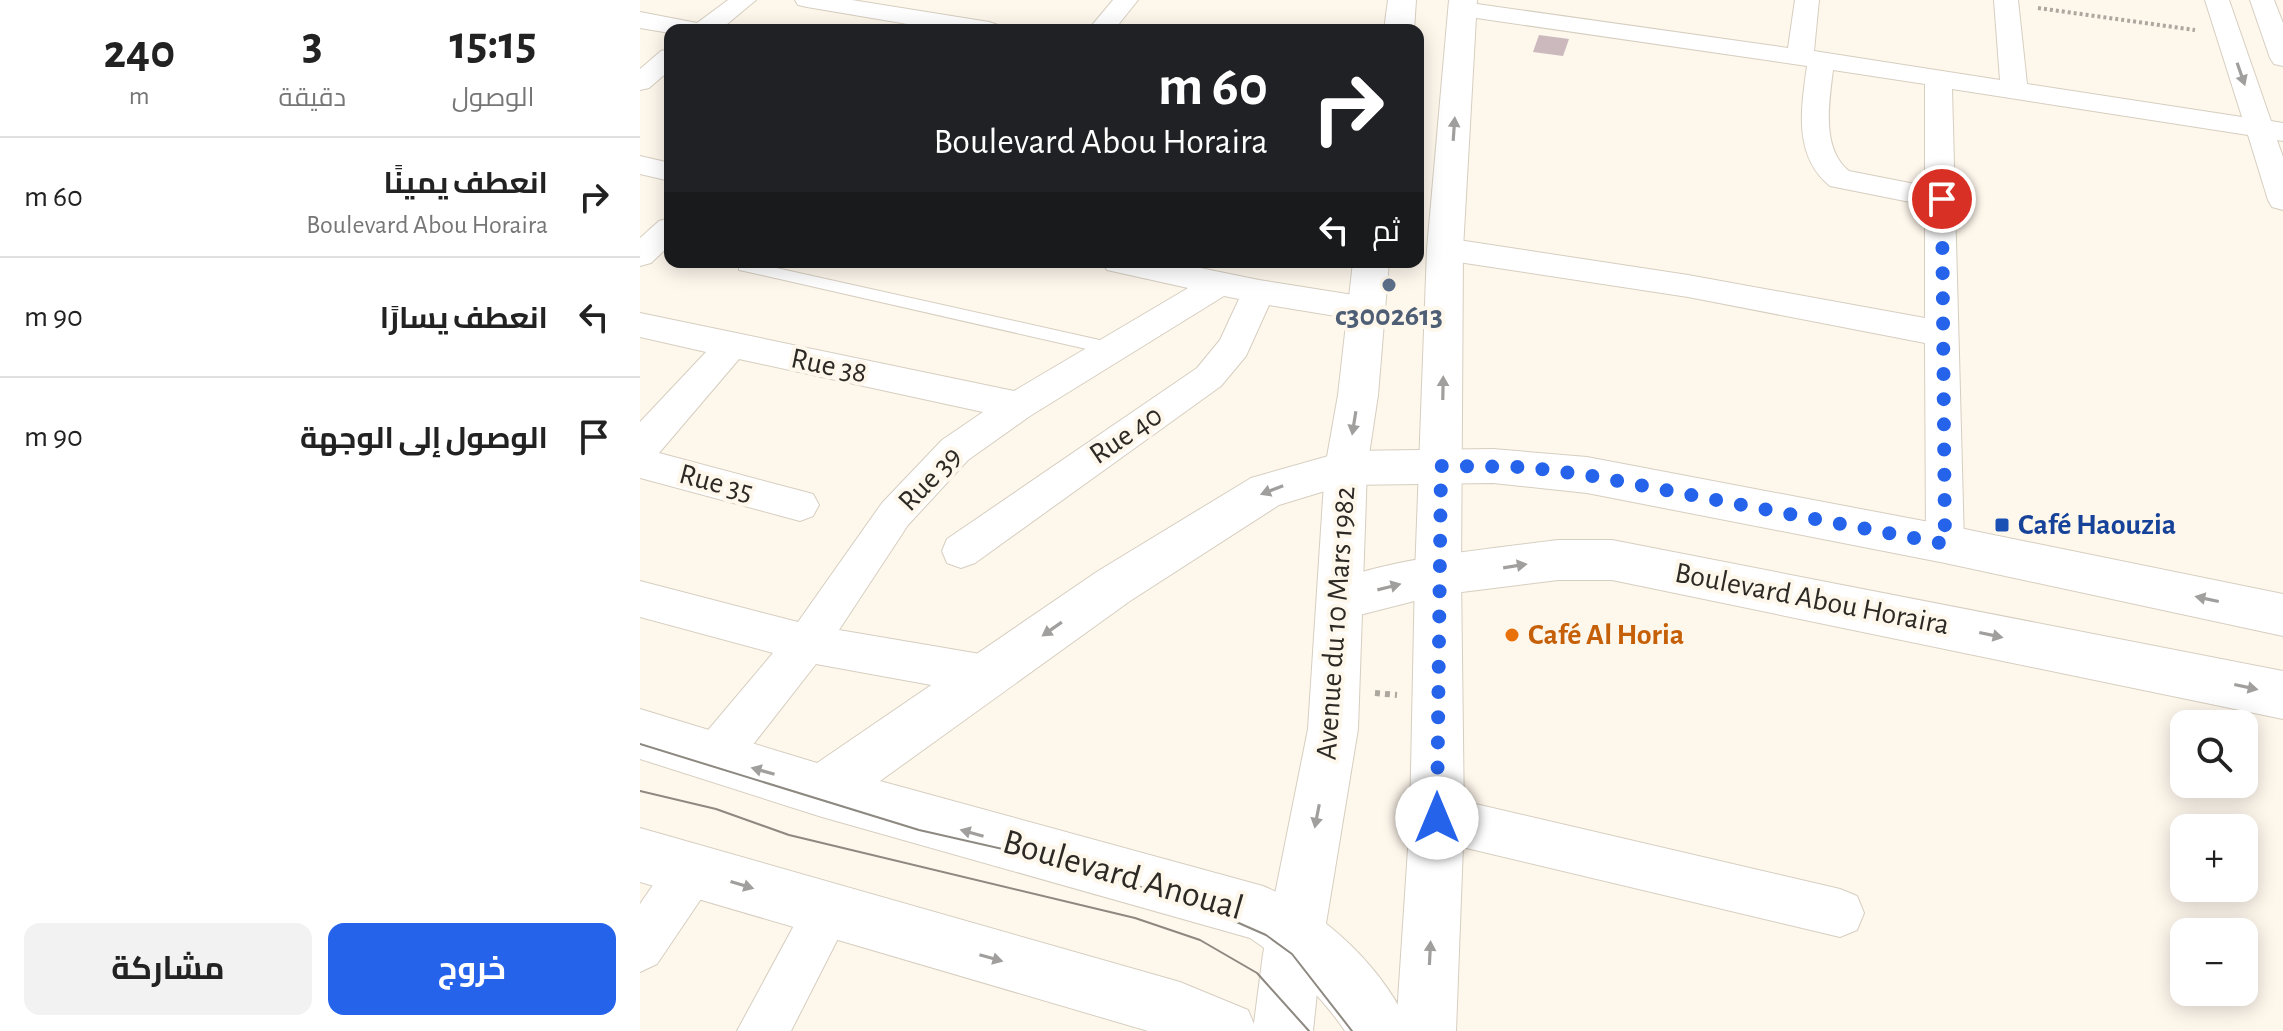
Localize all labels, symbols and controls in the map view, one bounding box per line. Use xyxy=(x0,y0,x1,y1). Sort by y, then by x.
text: 3 xyxy=(302,20,323,68)
text: 15:15 xyxy=(450,20,537,68)
text: 240 xyxy=(103,29,175,77)
icon: right xyxy=(1296,56,1400,160)
text: 60 m xyxy=(1158,59,1268,115)
one-way arrow xyxy=(2235,63,2247,87)
text: m xyxy=(129,83,150,109)
text: دقيقة xyxy=(279,85,346,111)
text: الوصول xyxy=(452,85,535,111)
one-way arrow xyxy=(1448,116,1461,141)
text: Boulevard Abou Horaira xyxy=(933,124,1268,160)
pin xyxy=(1908,165,1976,233)
text: انعطف يمينًا xyxy=(384,169,548,199)
icon: right xyxy=(572,175,616,219)
icon: arrive xyxy=(1920,177,1964,221)
text: 60 m xyxy=(24,182,83,212)
icon: left xyxy=(1312,208,1356,252)
text: Boulevard Abou Horaira xyxy=(306,212,548,238)
text: ثم xyxy=(1372,217,1400,247)
marker: c3002613 xyxy=(1380,276,1398,294)
icon: left xyxy=(572,295,616,339)
place label: c3002613 xyxy=(1335,301,1443,331)
text: 90 m xyxy=(24,302,83,332)
text: انعطف يسارًا xyxy=(380,304,548,334)
street label: Rue 38 xyxy=(788,343,870,389)
one-way arrow xyxy=(1437,375,1450,400)
street label: Rue 40 xyxy=(1084,400,1168,470)
one-way arrow xyxy=(1347,411,1360,436)
icon: arrive xyxy=(572,415,616,459)
text: 90 m xyxy=(24,422,83,452)
text: الوصول إلى الوجهة xyxy=(300,424,548,454)
street label: Rue 39 xyxy=(893,441,967,517)
street label: Rue 35 xyxy=(676,459,756,507)
one-way arrow xyxy=(1260,485,1284,497)
street label: Avenue du 10 Mars 1982 xyxy=(1311,485,1361,761)
place label: Café Haouzia xyxy=(2018,510,2176,540)
marker: Café Haouzia xyxy=(1993,516,2011,534)
street label: Boulevard Abou Horaira xyxy=(1672,558,1952,640)
one-way arrow xyxy=(1503,559,1528,572)
one-way arrow xyxy=(1376,580,1401,593)
one-way arrow xyxy=(2194,592,2219,605)
place label: Café Al Horia xyxy=(1528,620,1684,650)
one-way arrow xyxy=(1042,621,1063,636)
marker: Café Al Horia xyxy=(1503,626,1521,644)
one-way arrow xyxy=(1979,629,2004,641)
one-way arrow xyxy=(2233,681,2258,694)
map controls xyxy=(2170,710,2258,1006)
button: search xyxy=(2170,710,2258,798)
one-way arrow xyxy=(751,764,775,777)
position arrow xyxy=(1395,776,1479,860)
one-way arrow xyxy=(1311,803,1323,828)
button: + xyxy=(2170,814,2258,902)
street label: Boulevard Anoual xyxy=(999,823,1247,927)
one-way arrow xyxy=(959,826,983,839)
one-way arrow xyxy=(730,879,754,892)
button: − xyxy=(2170,918,2258,1006)
button: مشاركة xyxy=(24,923,312,1015)
button: خروج xyxy=(328,923,616,1015)
one-way arrow xyxy=(1424,940,1437,965)
one-way arrow xyxy=(980,952,1004,965)

